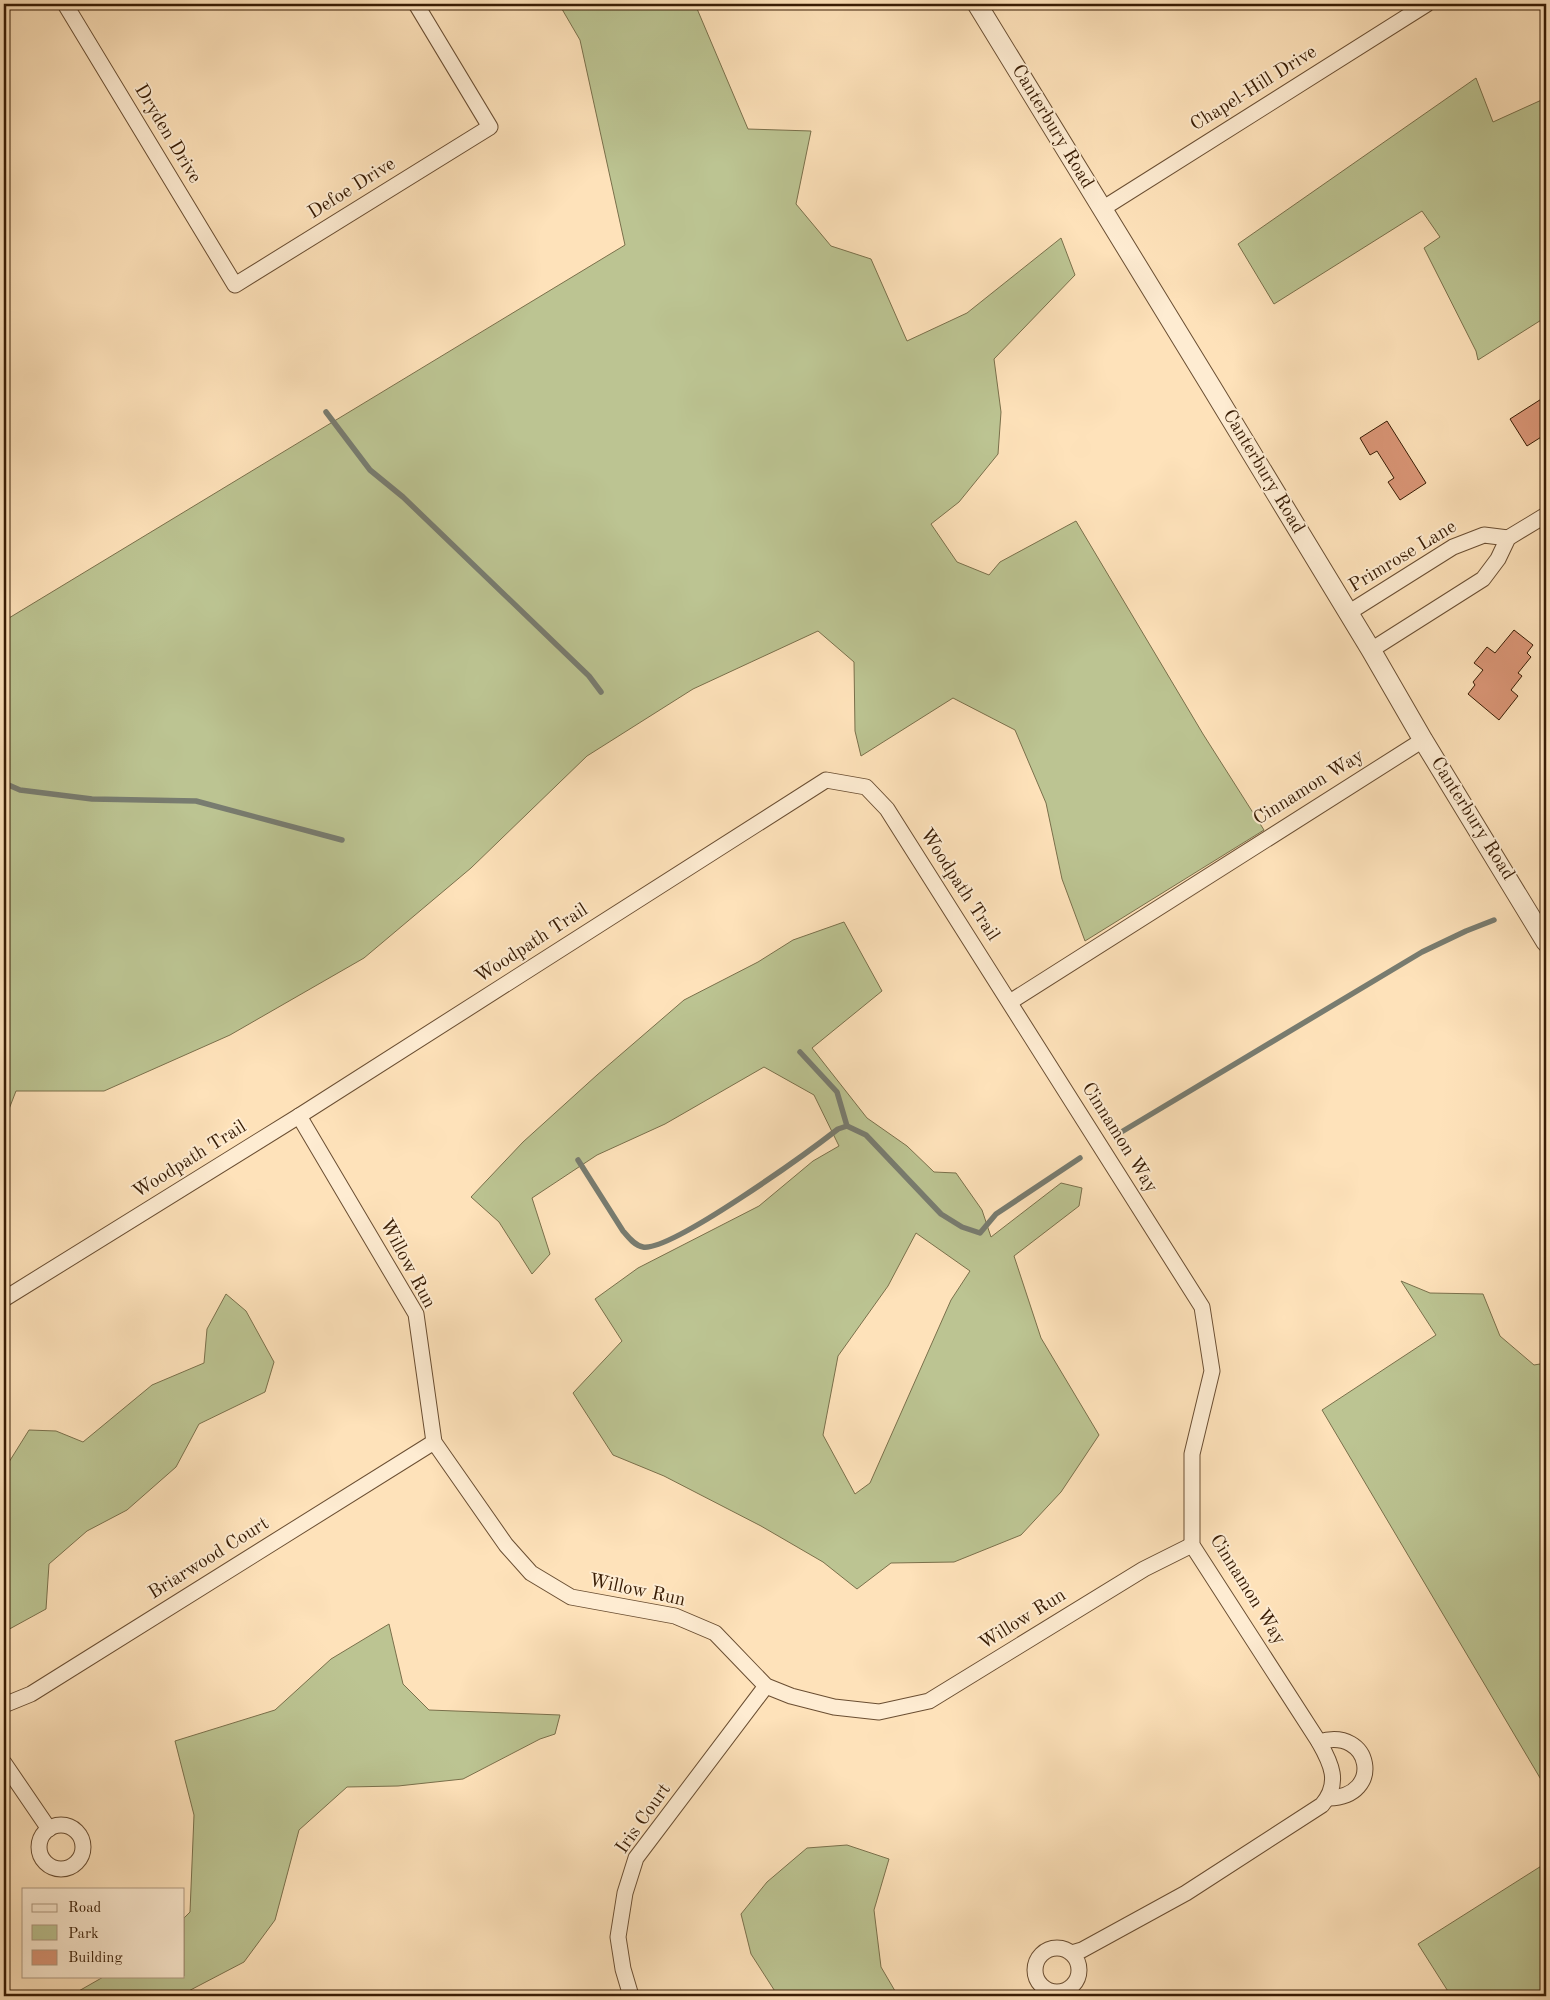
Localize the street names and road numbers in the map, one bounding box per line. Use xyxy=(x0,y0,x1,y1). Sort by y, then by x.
street label: Chapel-Hill Drive xyxy=(1188,43,1320,135)
street label: Canterbury Road xyxy=(1008,62,1096,192)
street label: Dryden Drive xyxy=(130,81,204,187)
street label: Defoe Drive xyxy=(305,155,399,223)
street label: Canterbury Road xyxy=(1219,407,1307,537)
street label: Primrose Lane xyxy=(1346,518,1460,596)
street label: Cinnamon Way xyxy=(1251,747,1367,829)
street label: Canterbury Road xyxy=(1427,754,1517,884)
street label: Woodpath Trail xyxy=(916,825,1002,945)
street label: Woodpath Trail xyxy=(472,901,592,987)
street label: Cinnamon Way xyxy=(1078,1080,1160,1196)
street label: Woodpath Trail xyxy=(130,1118,250,1202)
street label: Willow Run xyxy=(376,1216,438,1312)
street label: Briarwood Court xyxy=(146,1514,272,1604)
street label: Cinnamon Way xyxy=(1206,1532,1288,1648)
street label: Willow Run xyxy=(587,1572,687,1610)
street label: Willow Run xyxy=(976,1586,1070,1654)
street label: Iris Court xyxy=(613,1780,675,1858)

